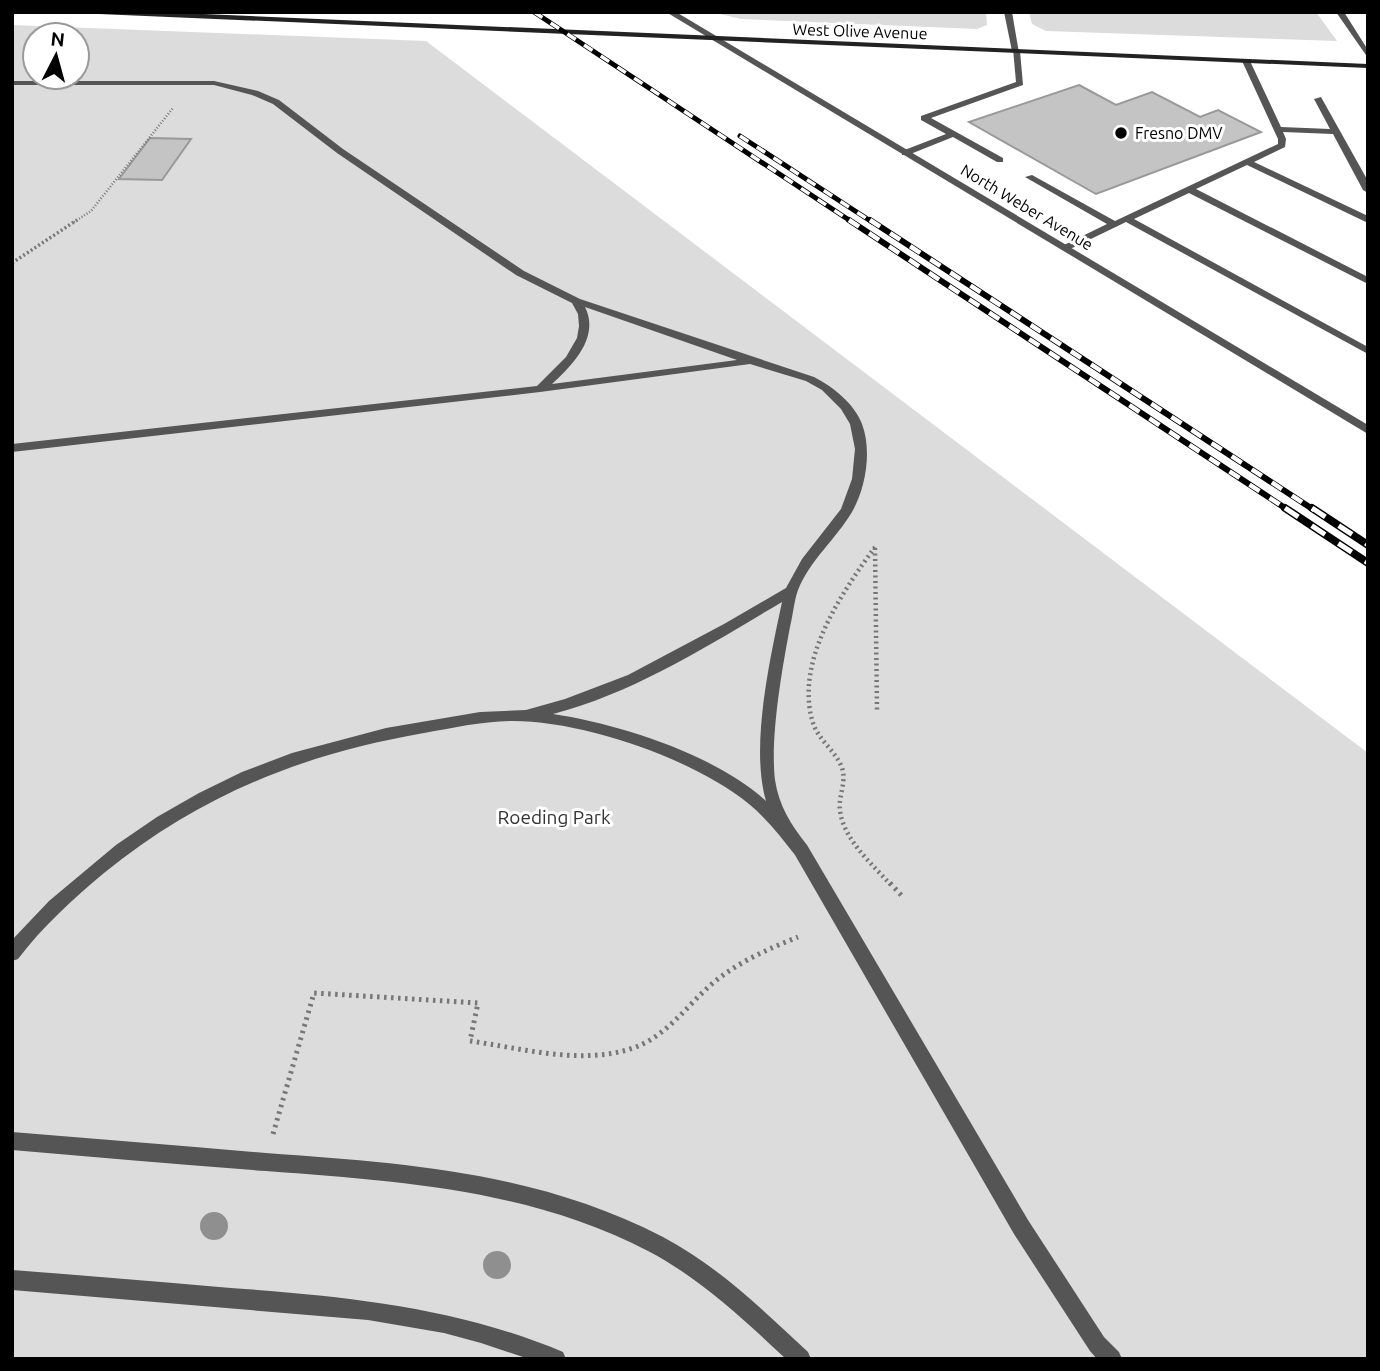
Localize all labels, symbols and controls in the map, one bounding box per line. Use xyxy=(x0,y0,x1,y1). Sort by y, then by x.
street label: West Olive Avenue xyxy=(792,20,928,42)
north arrow xyxy=(21,21,91,91)
text: N xyxy=(50,27,66,51)
place label: Fresno DMV xyxy=(1135,124,1223,142)
marker: Fresno DMV xyxy=(1113,125,1129,141)
street label: North Weber Avenue xyxy=(958,160,1096,254)
park label: Roeding Park xyxy=(497,806,611,828)

